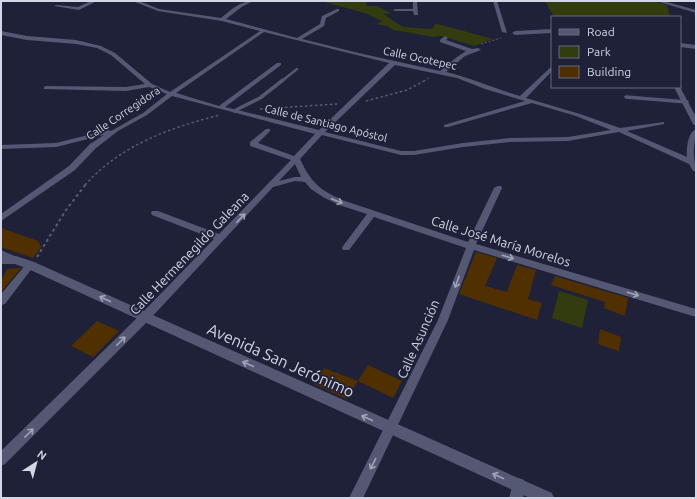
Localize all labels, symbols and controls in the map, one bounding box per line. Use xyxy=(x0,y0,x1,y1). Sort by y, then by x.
legend xyxy=(551,16,681,88)
text: Road xyxy=(587,25,615,38)
street label: Calle Ocotepec xyxy=(382,44,458,72)
text: Park xyxy=(587,45,611,58)
text: Building xyxy=(587,65,631,78)
street label: Calle Corregidora xyxy=(84,84,162,142)
street label: Calle de Santiago Apóstol xyxy=(263,102,389,144)
street label: Calle Hermenegildo Galeana xyxy=(127,189,251,317)
one-way arrow xyxy=(331,197,343,205)
one-way arrow xyxy=(236,213,246,223)
street label: Calle José María Morelos xyxy=(430,213,573,269)
one-way arrow xyxy=(501,254,514,261)
one-way arrow xyxy=(453,276,461,288)
one-way arrow xyxy=(626,291,639,298)
one-way arrow xyxy=(99,295,111,302)
street label: Calle Asunción xyxy=(394,297,442,381)
street label: Avenida San Jerónimo xyxy=(205,319,357,401)
one-way arrow xyxy=(116,337,126,346)
one-way arrow xyxy=(243,360,255,367)
one-way arrow xyxy=(361,414,373,421)
one-way arrow xyxy=(24,428,34,438)
north arrow xyxy=(16,443,56,483)
text: N xyxy=(35,448,49,462)
one-way arrow xyxy=(369,457,377,469)
one-way arrow xyxy=(493,472,505,479)

